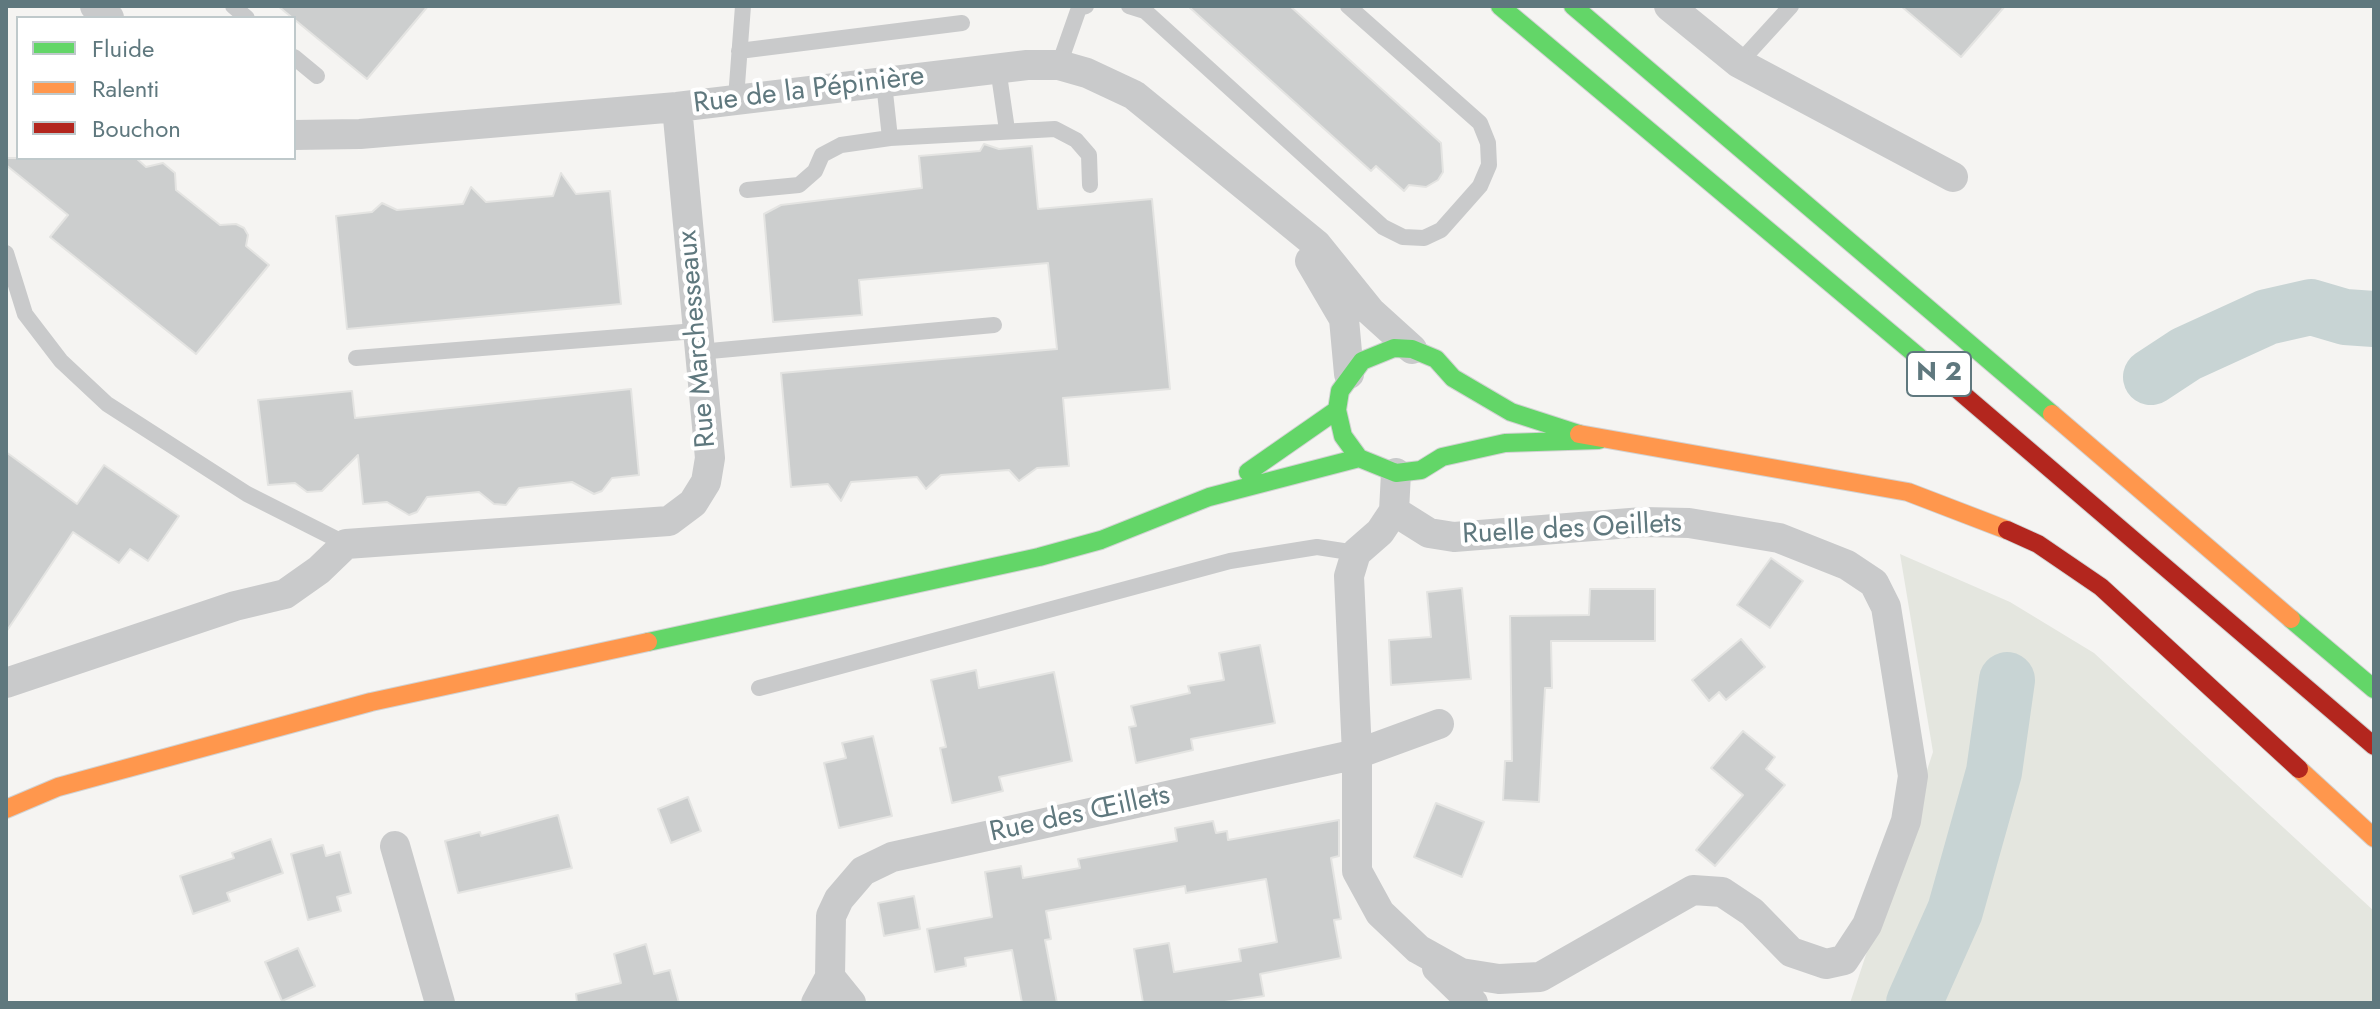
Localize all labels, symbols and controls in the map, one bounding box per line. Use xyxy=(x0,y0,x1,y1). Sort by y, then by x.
legend xyxy=(16,16,296,160)
text: Fluide xyxy=(92,31,154,66)
street label: Rue de la Pépinière xyxy=(692,60,926,122)
text: Ralenti xyxy=(92,71,159,106)
text: Bouchon xyxy=(92,111,181,146)
street label: Rue Marchesseaux xyxy=(672,229,724,449)
road number: N 2 xyxy=(1907,352,1971,396)
street label: Ruelle des Oeillets xyxy=(1461,507,1683,553)
street label: Rue des Œillets xyxy=(987,779,1173,851)

